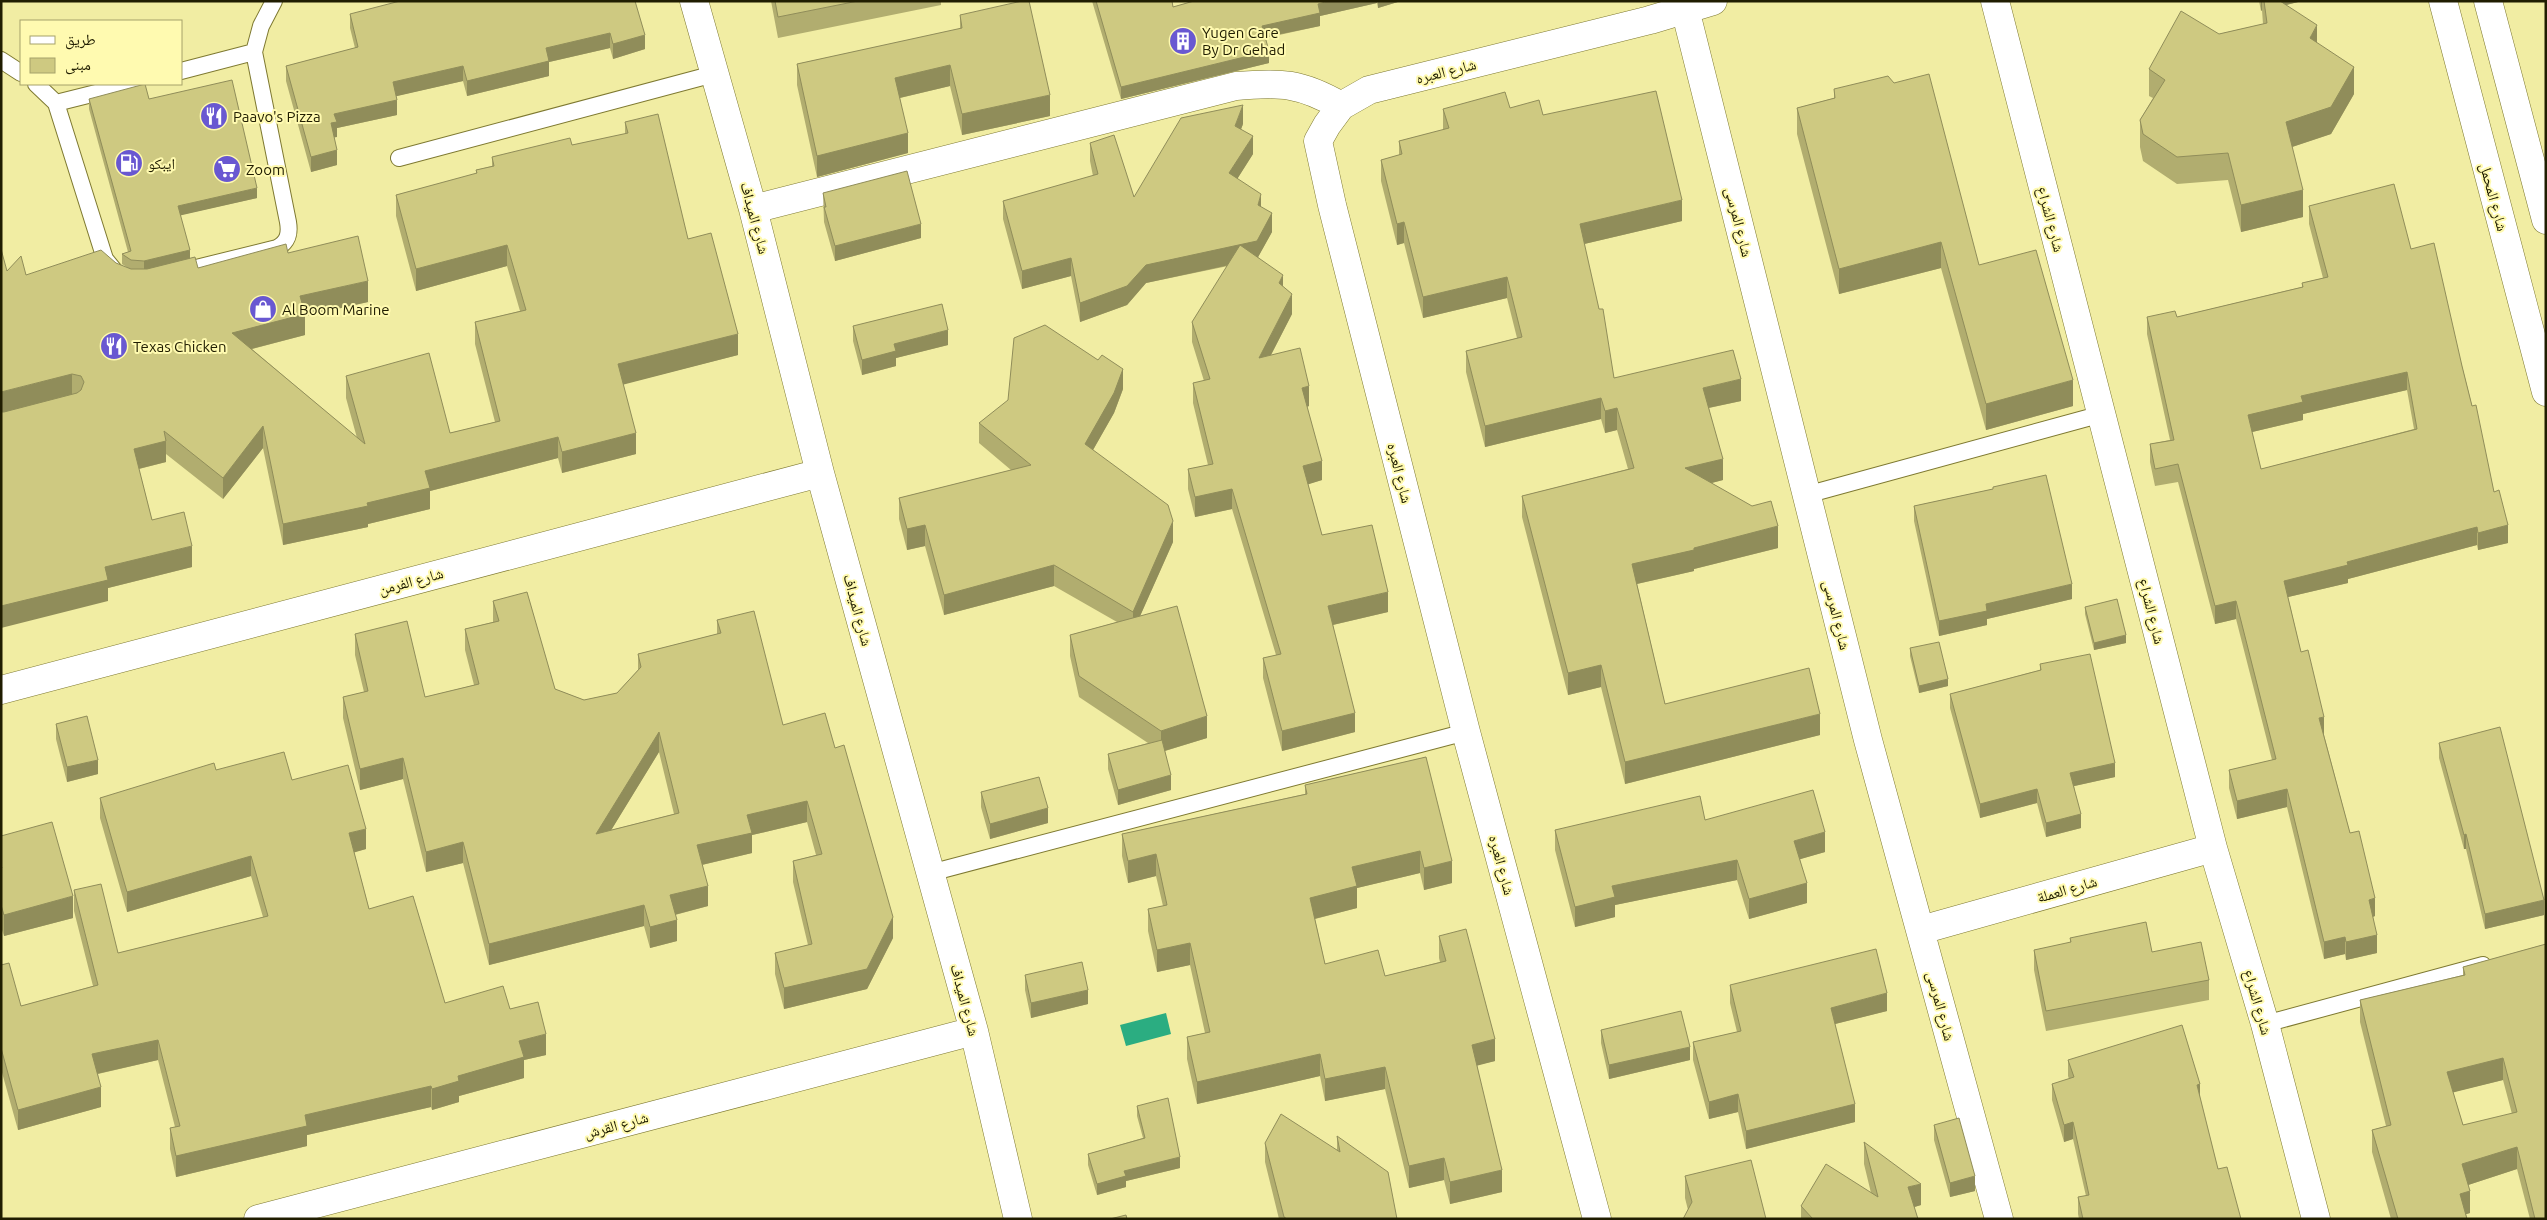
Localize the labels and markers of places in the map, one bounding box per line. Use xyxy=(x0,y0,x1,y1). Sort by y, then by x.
place label: Yugen Care By Dr Gehad xyxy=(1202,24,1285,58)
building icon: Yugen Care By Dr Gehad xyxy=(1168,26,1198,56)
restaurant icon: Paavo's Pizza xyxy=(199,101,229,131)
place label: Paavo's Pizza xyxy=(233,108,321,125)
fuel station icon: ايبكو xyxy=(114,148,144,178)
supermarket icon: Zoom xyxy=(212,154,242,184)
place label: ايبكو xyxy=(148,155,175,173)
place label: Zoom xyxy=(246,161,285,178)
shop icon: Al Boom Marine xyxy=(248,294,278,324)
place label: Al Boom Marine xyxy=(282,301,390,318)
restaurant icon: Texas Chicken xyxy=(99,331,129,361)
place label: Texas Chicken xyxy=(133,338,227,355)

